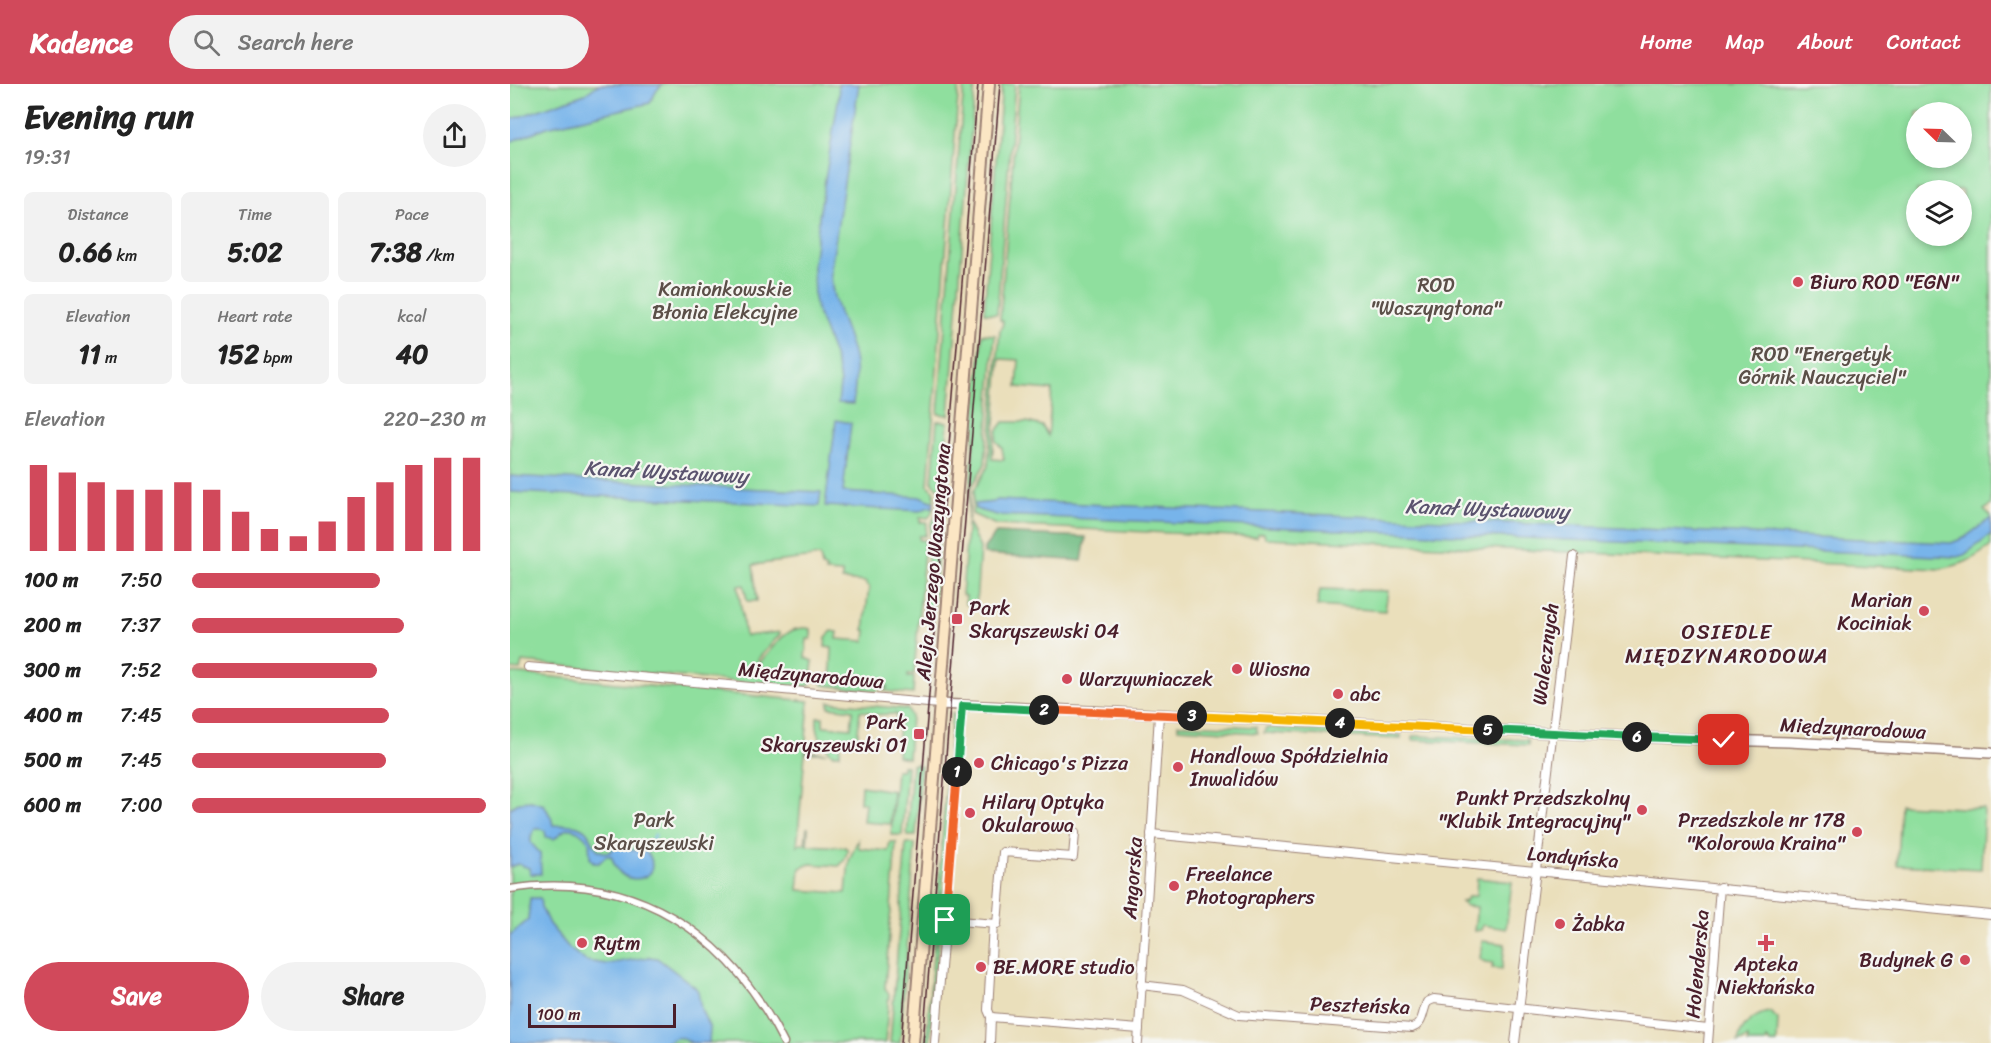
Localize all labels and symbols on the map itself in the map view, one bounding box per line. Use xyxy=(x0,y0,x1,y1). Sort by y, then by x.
north arrow xyxy=(1906,102,1972,168)
place label: Biuro ROD "EGN" xyxy=(1810,265,1960,300)
park label: ROD "Waszyngtona" xyxy=(1371,268,1503,326)
park label: Kamionkowskie Błonia Elekcyjne xyxy=(652,272,798,330)
marker: Biuro ROD "EGN" xyxy=(1791,275,1805,289)
park label: ROD "Energetyk Górnik Nauczyciel" xyxy=(1739,337,1907,395)
street label: Aleja Jerzego Waszyngtona xyxy=(906,441,961,683)
water label: Kanał Wystawowy xyxy=(583,449,752,495)
water label: Kanał Wystawowy xyxy=(1404,487,1573,531)
place label: Marian Kociniak xyxy=(1837,583,1912,641)
place label: Park Skaryszewski 04 xyxy=(969,591,1119,649)
street label: Walecznych xyxy=(1522,601,1569,707)
marker: Marian Kociniak xyxy=(1917,604,1931,618)
marker: Park Skaryszewski 04 xyxy=(950,612,964,626)
district label: OSIEDLE MIĘDZYNARODOWA xyxy=(1625,613,1829,675)
street label: Międzynarodowa xyxy=(737,652,886,699)
place label: Wiosna xyxy=(1249,652,1310,687)
place label: Warzywniaczek xyxy=(1079,662,1213,697)
marker: Wiosna xyxy=(1230,662,1244,676)
marker: Warzywniaczek xyxy=(1060,672,1074,686)
place label: abc xyxy=(1350,677,1381,712)
marker: abc xyxy=(1331,687,1345,701)
pin: 2 xyxy=(1029,695,1059,725)
pin: 3 xyxy=(1177,701,1207,731)
place label: Park Skaryszewski 01 xyxy=(761,705,907,763)
street label: Międzynarodowa xyxy=(1779,707,1928,750)
pin: 4 xyxy=(1325,708,1355,738)
pin xyxy=(1698,714,1749,765)
pin: 5 xyxy=(1473,715,1503,745)
pin: 6 xyxy=(1622,722,1652,752)
marker: Park Skaryszewski 01 xyxy=(912,727,926,741)
place label: Handlowa Spółdzielnia Inwalidów xyxy=(1189,739,1388,797)
place label: Chicago's Pizza xyxy=(991,746,1129,781)
marker: Chicago's Pizza xyxy=(972,756,986,770)
pin: 1 xyxy=(942,757,972,787)
marker: Handlowa Spółdzielnia Inwalidów xyxy=(1171,760,1185,774)
place label: Punkt Przedszkolny "Klubik Integracyjny" xyxy=(1438,781,1632,839)
place label: Hilary Optyka Okularowa xyxy=(982,785,1104,843)
park label: Park Skaryszewski xyxy=(594,803,714,861)
marker: Punkt Przedszkolny "Klubik Integracyjny" xyxy=(1635,803,1649,817)
place label: Przedszkole nr 178 "Kolorowa Kraina" xyxy=(1678,803,1847,861)
marker: Hilary Optyka Okularowa xyxy=(963,806,977,820)
marker: Przedszkole nr 178 "Kolorowa Kraina" xyxy=(1850,825,1864,839)
street label: Angorska xyxy=(1112,835,1153,921)
street label: Londyńska xyxy=(1526,836,1620,879)
place label: Freelance Photographers xyxy=(1186,857,1316,915)
marker: Freelance Photographers xyxy=(1167,879,1181,893)
pin xyxy=(919,894,970,945)
place label: Żabka xyxy=(1572,907,1626,942)
street label: Holenderska xyxy=(1675,908,1720,1020)
marker: Żabka xyxy=(1553,917,1567,931)
place label: Rytm xyxy=(594,926,641,961)
marker: Rytm xyxy=(575,936,589,950)
marker: Apteka Niekłańska xyxy=(1759,936,1773,950)
place label: Budynek G xyxy=(1859,943,1954,978)
place label: Apteka Niekłańska xyxy=(1717,947,1815,1005)
place label: BE.MORE studio xyxy=(993,950,1135,985)
marker: Budynek G xyxy=(1958,953,1972,967)
marker: BE.MORE studio xyxy=(974,960,988,974)
street label: Peszteńska xyxy=(1309,986,1411,1025)
scale bar xyxy=(528,1001,676,1028)

